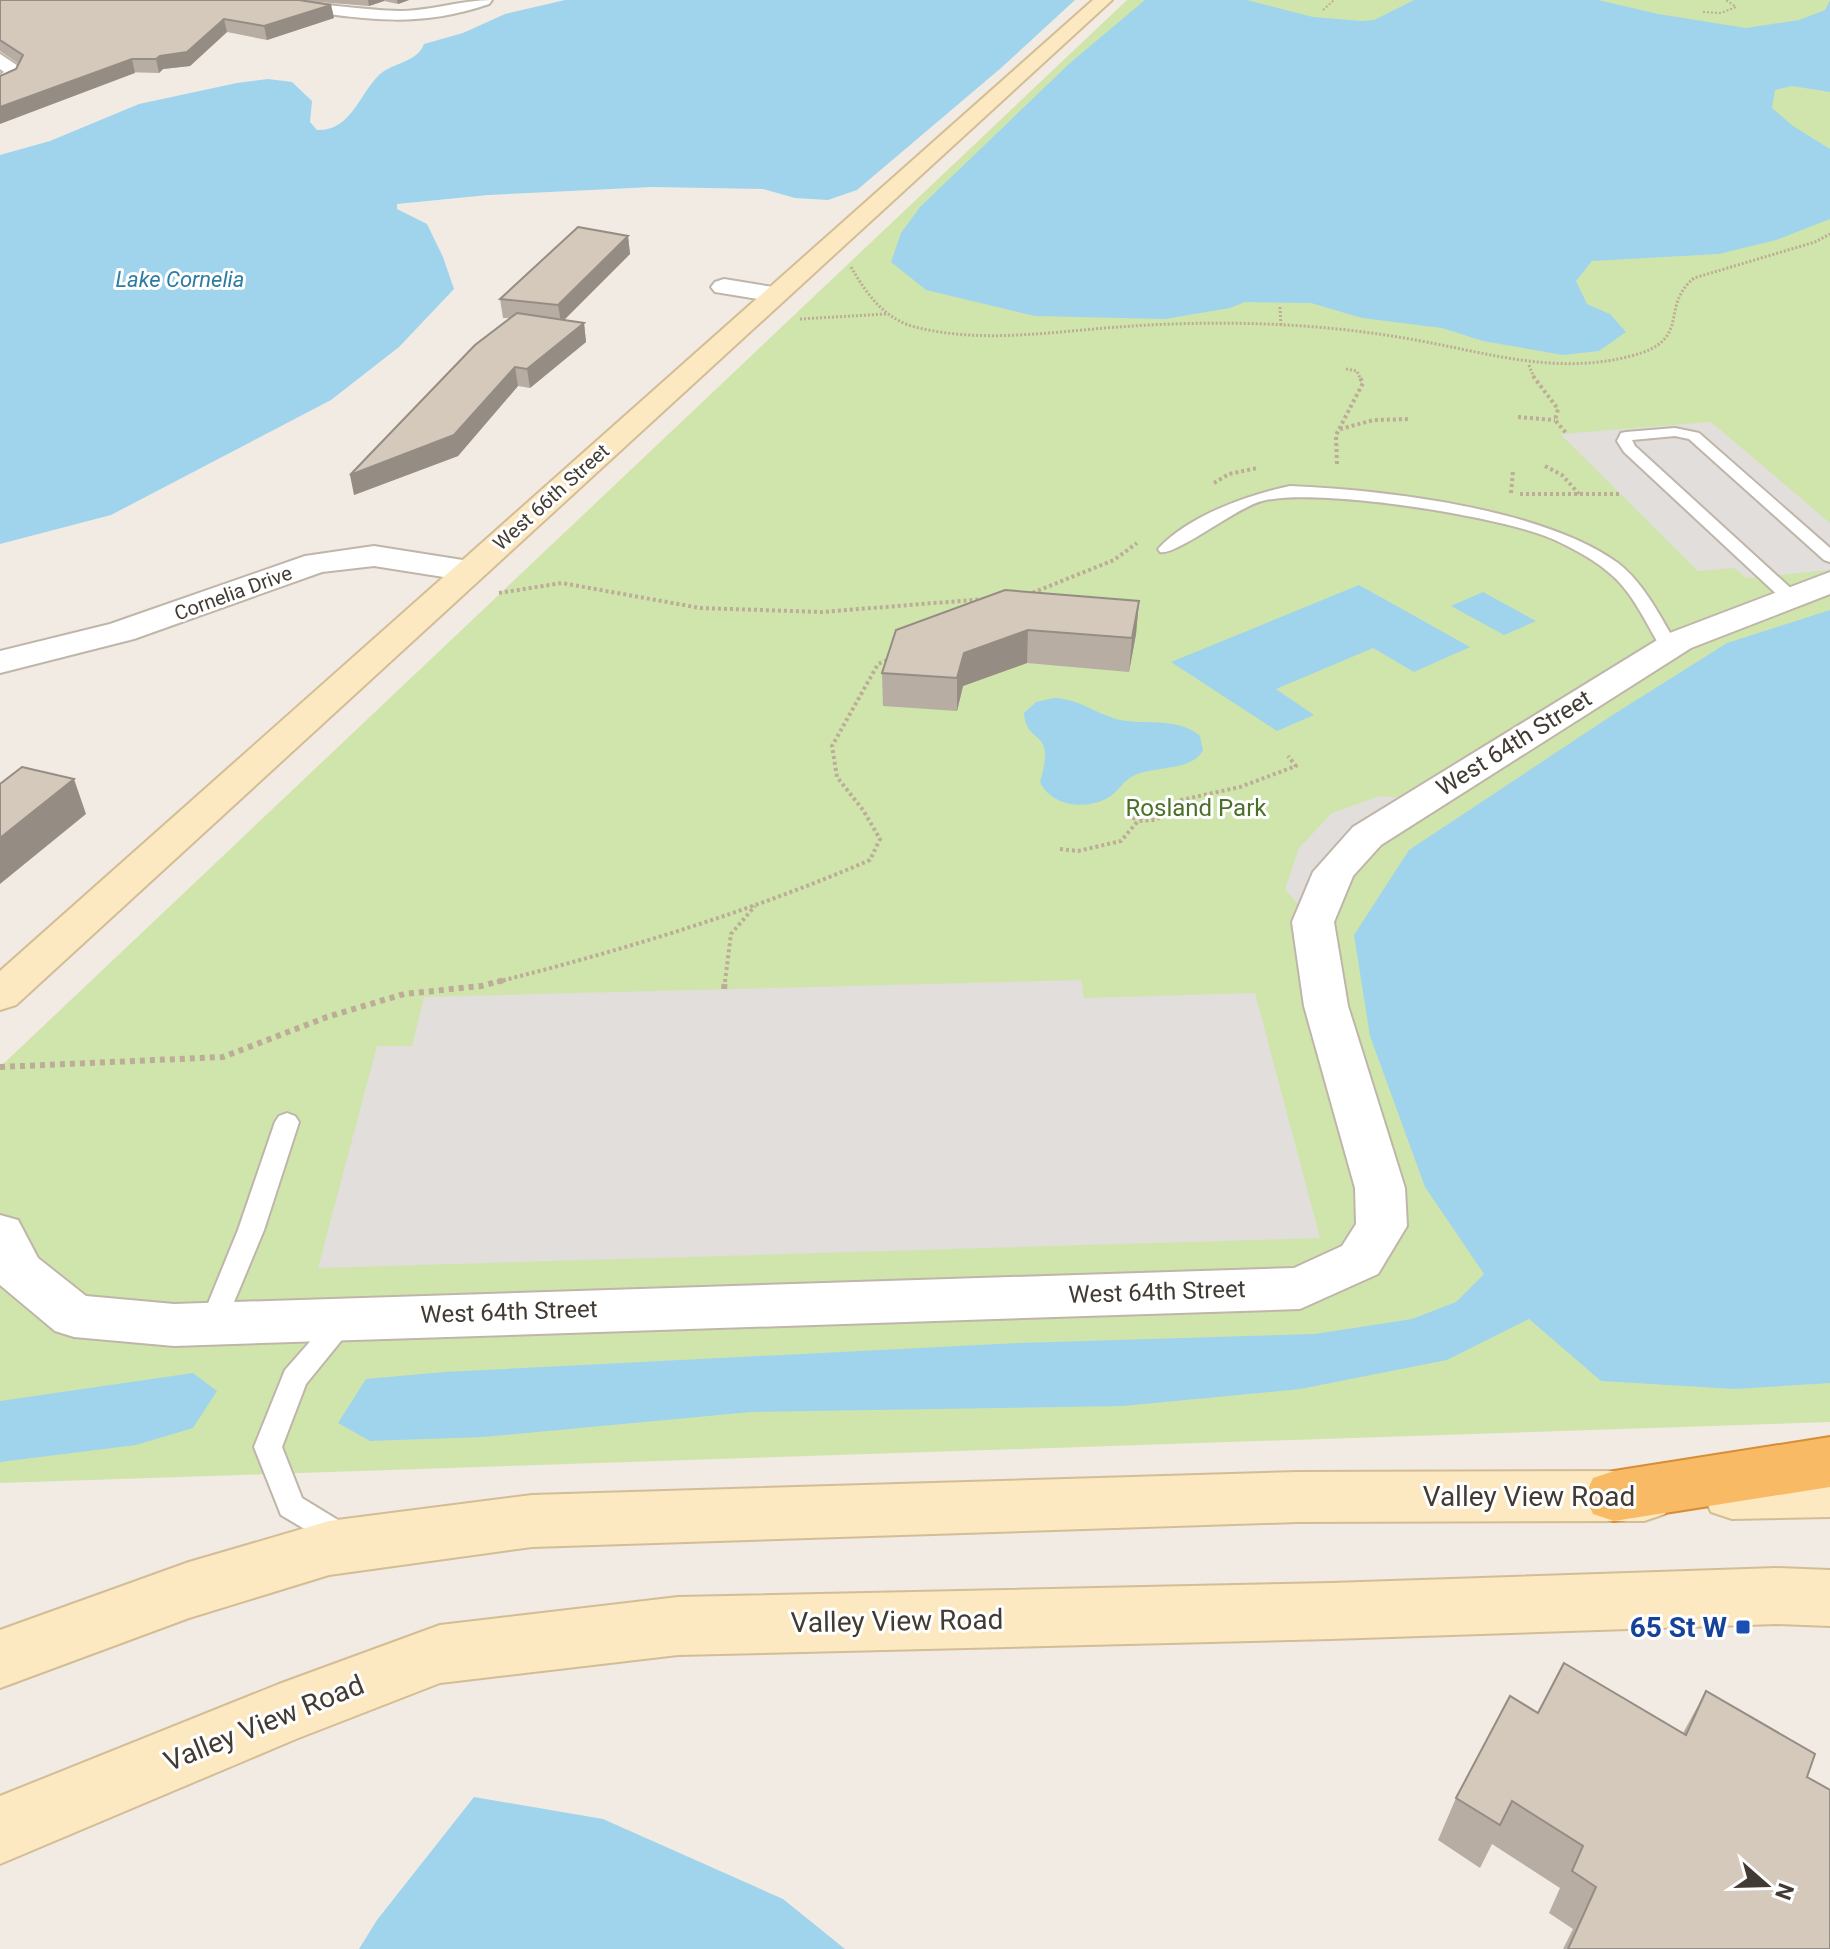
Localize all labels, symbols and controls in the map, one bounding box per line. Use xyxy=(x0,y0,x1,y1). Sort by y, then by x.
water label: Lake Cornelia xyxy=(116,267,244,292)
street label: West 66th Street xyxy=(488,439,614,555)
street label: Cornelia Drive xyxy=(171,561,295,625)
street label: West 64th Street xyxy=(1431,684,1597,802)
park label: Rosland Park xyxy=(1126,794,1267,822)
street label: West 64th Street xyxy=(1068,1275,1246,1309)
street label: West 64th Street xyxy=(420,1295,598,1329)
street label: Valley View Road xyxy=(1423,1480,1635,1513)
street label: Valley View Road xyxy=(790,1603,1004,1639)
place label: 65 St W xyxy=(1630,1611,1727,1644)
marker: 65 St W xyxy=(1734,1618,1752,1636)
street label: Valley View Road xyxy=(159,1668,369,1778)
north arrow xyxy=(1726,1845,1806,1925)
text: N xyxy=(1770,1880,1799,1903)

